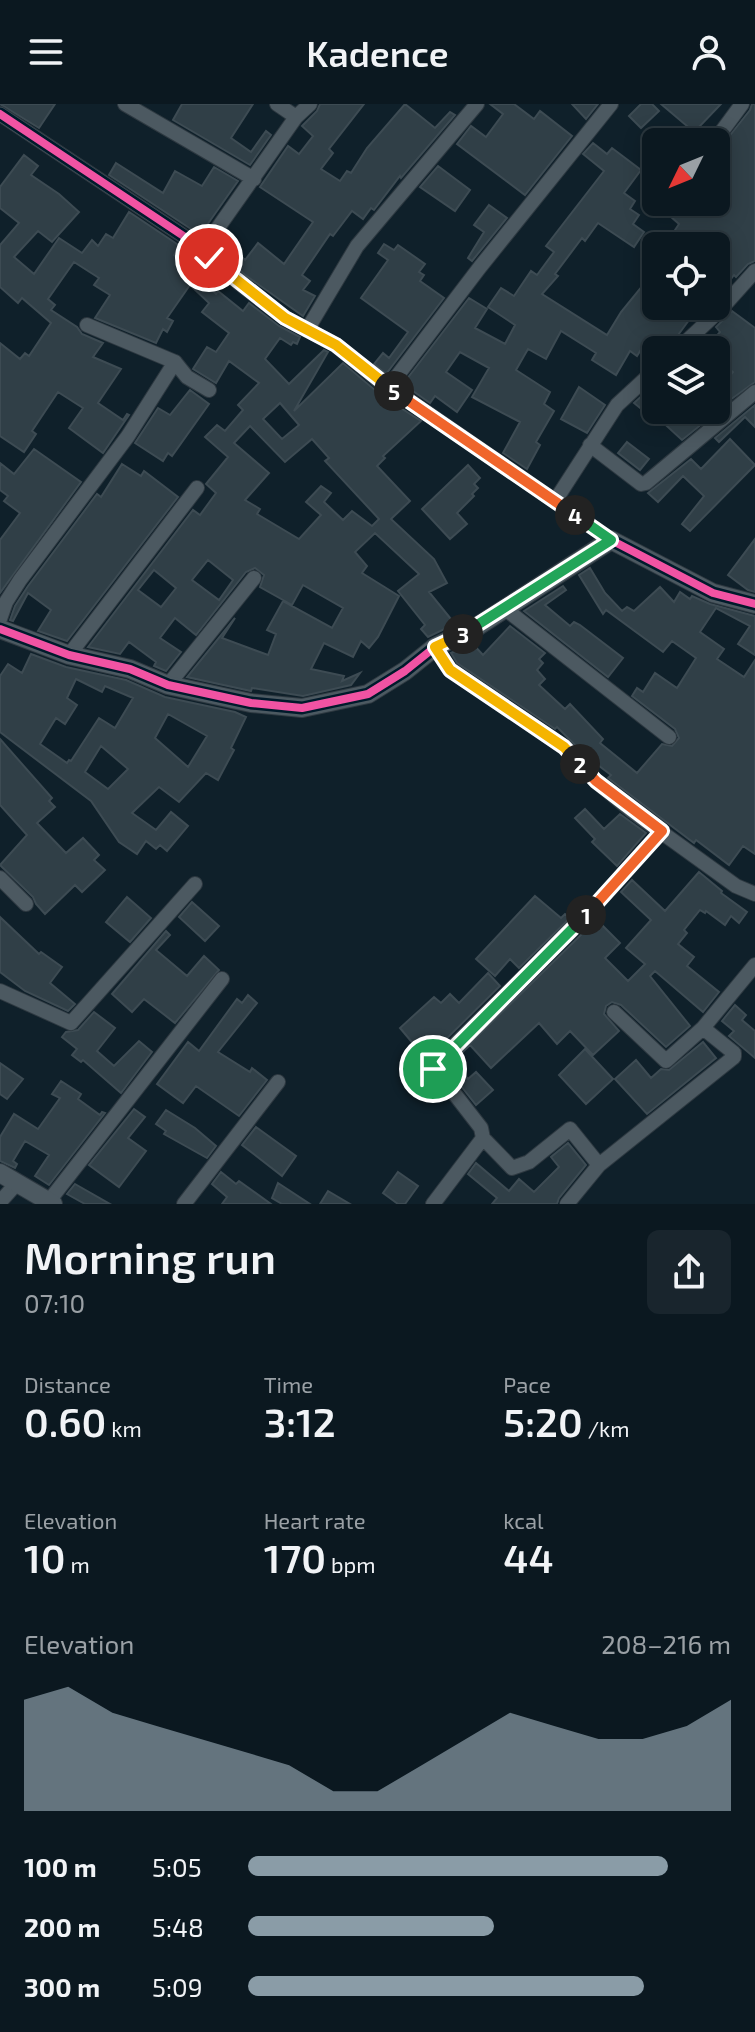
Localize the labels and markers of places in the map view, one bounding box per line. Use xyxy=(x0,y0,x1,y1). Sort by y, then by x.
pin xyxy=(175,224,243,292)
pin: 5 xyxy=(374,371,414,411)
pin: 4 xyxy=(555,495,595,535)
pin: 3 xyxy=(443,614,483,654)
pin: 2 xyxy=(560,744,600,784)
pin: 1 xyxy=(566,895,606,935)
pin xyxy=(399,1035,467,1103)

